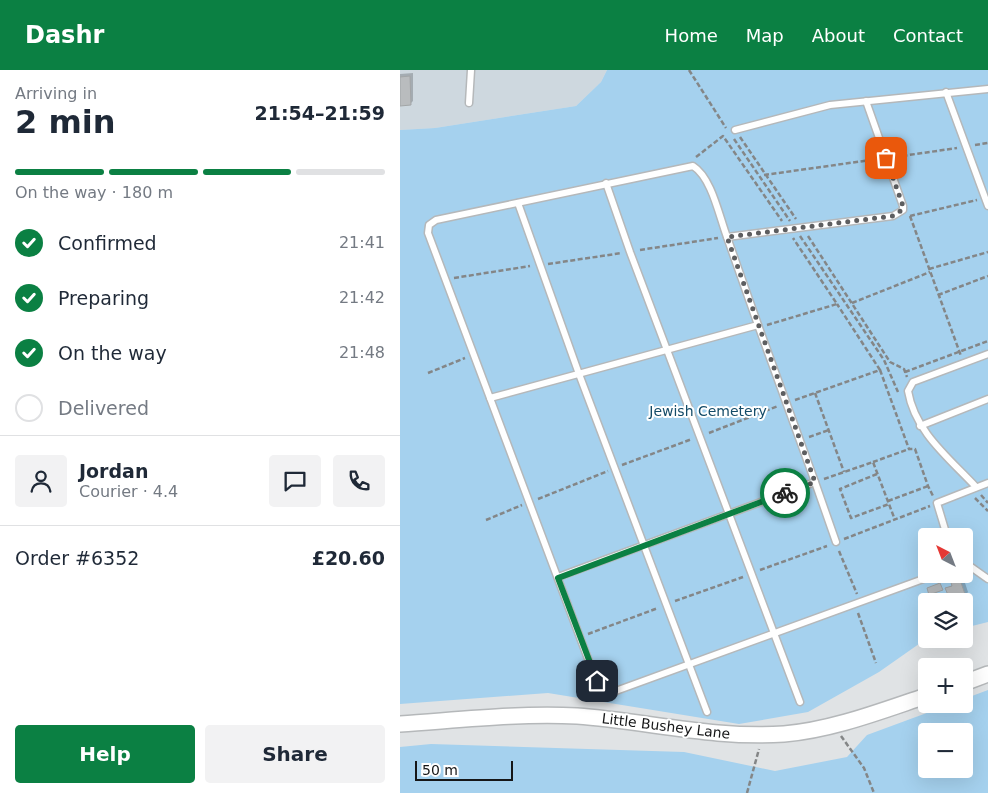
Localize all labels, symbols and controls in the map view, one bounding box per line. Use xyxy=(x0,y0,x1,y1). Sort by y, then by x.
text: Dashr xyxy=(25,21,104,49)
text: Home xyxy=(665,25,718,46)
text: Map xyxy=(746,25,784,46)
text: About xyxy=(812,25,865,46)
text: Contact xyxy=(893,25,963,46)
text: Arriving in xyxy=(15,84,97,103)
text: 21:54–21:59 xyxy=(255,102,385,124)
text: 2 min xyxy=(15,103,116,141)
pin xyxy=(865,137,907,179)
icon: bag xyxy=(872,144,900,172)
text: On the way · 180 m xyxy=(15,183,173,202)
icon: check xyxy=(15,229,43,257)
text: Confirmed xyxy=(58,232,157,254)
text: 21:41 xyxy=(339,233,385,252)
icon: check xyxy=(15,284,43,312)
text: Preparing xyxy=(58,287,149,309)
text: 21:42 xyxy=(339,288,385,307)
icon: check xyxy=(15,339,43,367)
text: On the way xyxy=(58,342,167,364)
text: 21:48 xyxy=(339,343,385,362)
text: Delivered xyxy=(58,397,149,419)
park label: Jewish Cemetery xyxy=(648,403,767,419)
button: person xyxy=(15,455,67,507)
button: chat xyxy=(269,455,321,507)
button: phone xyxy=(333,455,385,507)
text: Jordan xyxy=(79,460,148,482)
courier xyxy=(760,468,810,518)
icon: bike xyxy=(771,479,799,507)
text: Courier · 4.4 xyxy=(79,482,178,501)
north arrow xyxy=(918,528,972,582)
map controls xyxy=(918,528,973,778)
text: Order #6352 xyxy=(15,547,139,569)
text: £20.60 xyxy=(312,547,385,569)
button: layers xyxy=(918,593,973,648)
button: + xyxy=(918,658,973,713)
pin xyxy=(576,660,618,702)
icon: home xyxy=(583,667,611,695)
street label: Little Bushey Lane xyxy=(601,710,731,742)
button: − xyxy=(918,723,973,778)
button: Help xyxy=(15,725,195,783)
button: Share xyxy=(205,725,385,783)
scale bar xyxy=(415,758,512,781)
text: 50 m xyxy=(422,762,458,778)

